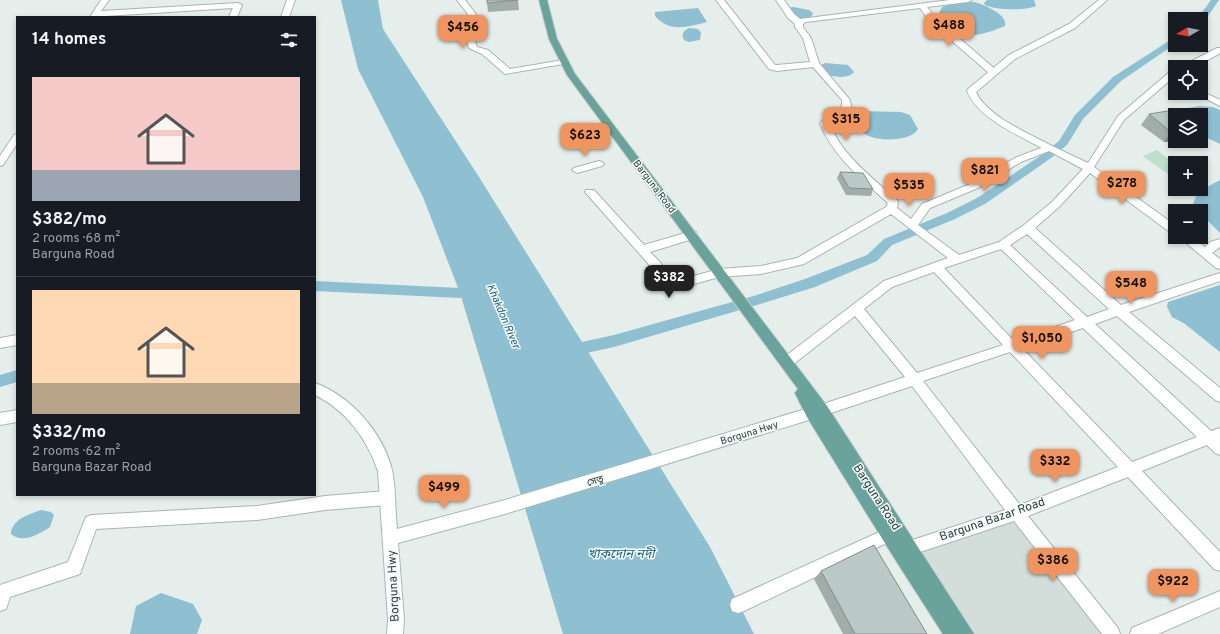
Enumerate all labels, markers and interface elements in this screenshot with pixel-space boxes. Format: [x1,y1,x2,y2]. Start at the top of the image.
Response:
north arrow [1168,12,1208,52]
map controls [1168,12,1208,244]
pin: $488 [925,13,973,47]
pin: $456 [439,15,487,49]
text: $488 [933,18,965,34]
text: $456 [447,20,479,36]
text: 14 homes [32,29,106,51]
icon: filters [278,29,300,51]
button: locate [1168,60,1208,100]
icon: home [130,103,202,175]
pin: $315 [822,107,870,141]
button: layers [1168,108,1208,148]
text: $315 [832,112,860,128]
pin: $623 [561,123,609,157]
text: $623 [569,128,601,144]
button: + [1168,156,1208,196]
street label: Barguna Road [630,158,678,216]
pin: $821 [961,158,1009,192]
text: $821 [971,163,999,179]
pin: $278 [1098,171,1146,205]
pin: $535 [885,173,933,207]
text: $278 [1107,176,1137,192]
text: $535 [893,178,925,194]
button: − [1168,204,1208,244]
text: $382/mo [32,209,107,231]
text: 2 rooms · 68 m² [32,231,120,247]
text: Barguna Road [32,247,115,263]
pin: $382 [645,265,693,299]
text: $382 [653,270,685,286]
pin: $548 [1107,271,1155,305]
text: $548 [1115,276,1147,292]
water label: Khakdon River [483,282,523,352]
icon: home [130,316,202,388]
pin: $1,050 [1009,326,1075,360]
text: $1,050 [1021,331,1063,347]
street label: Borguna Hwy [719,418,780,448]
text: $332/mo [32,422,106,444]
text: 2 rooms · 62 m² [32,444,120,460]
pin: $332 [1031,449,1079,483]
text: $332 [1039,454,1071,470]
text: Barguna Bazar Road [32,460,152,476]
street label: Barguna Road [849,461,904,534]
street label: সেতু [585,472,606,490]
pin: $499 [420,475,468,509]
text: $499 [428,480,460,496]
street label: Barguna Bazar Road [938,494,1047,545]
water label: খাকদোন নদী [587,546,657,563]
pin: $386 [1029,548,1077,582]
street label: Borguna Hwy [384,550,404,622]
text: $386 [1037,553,1069,569]
pin: $922 [1149,569,1197,603]
text: $922 [1157,574,1189,590]

